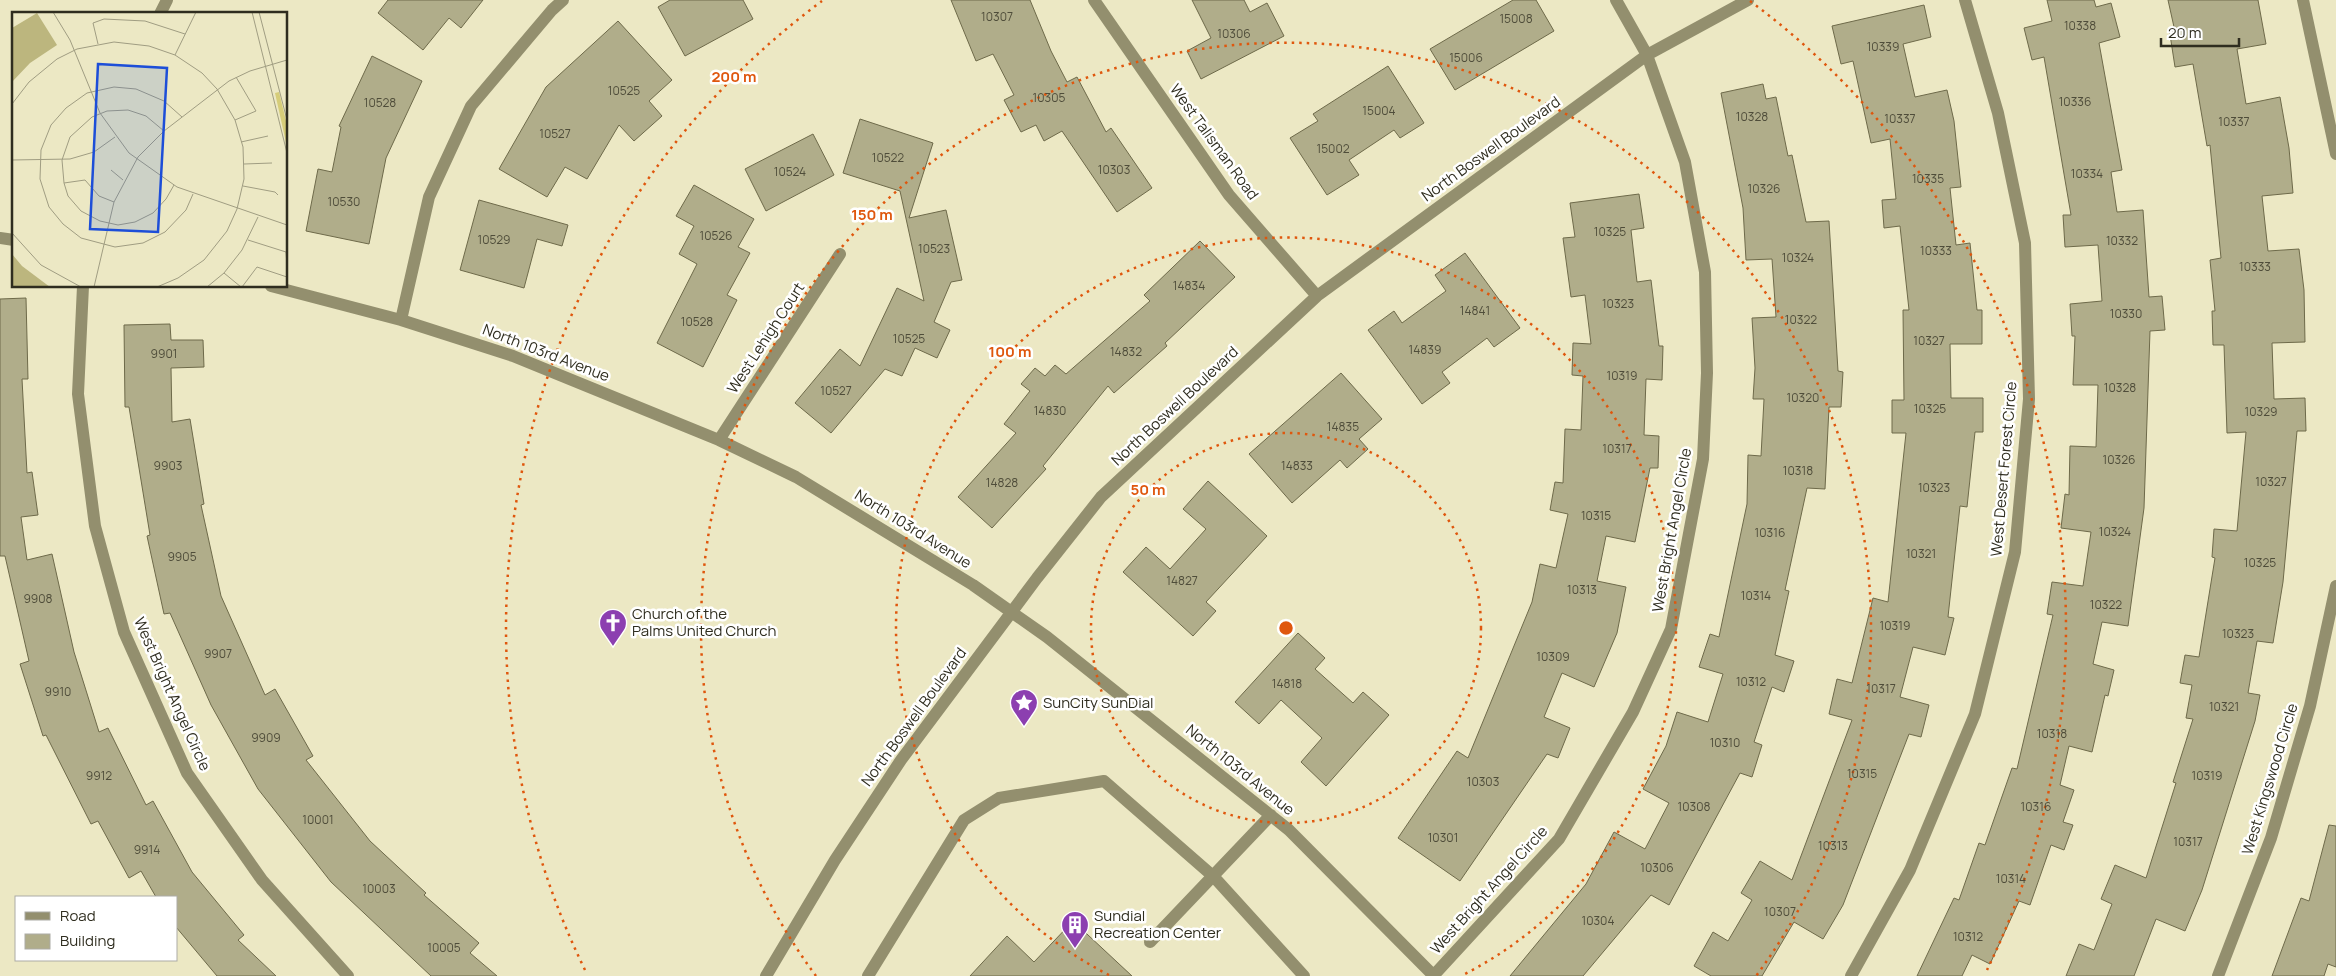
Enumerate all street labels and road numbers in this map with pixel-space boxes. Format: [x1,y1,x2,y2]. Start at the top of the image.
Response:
street label: West Talisman Road [1165,80,1264,204]
street label: North Boswell Boulevard [1417,91,1564,206]
street label: West Lehigh Court [722,278,809,397]
street label: North 103rd Avenue [480,319,613,386]
street label: North Boswell Boulevard [1107,341,1243,470]
street label: West Desert Forest Circle [1985,380,2022,557]
street label: West Bright Angel Circle [1647,446,1696,614]
street label: North 103rd Avenue [851,484,976,573]
street label: West Bright Angel Circle [129,614,216,774]
street label: North Boswell Boulevard [856,643,971,790]
street label: West Kingswood Circle [2236,700,2303,857]
street label: North 103rd Avenue [1182,719,1299,820]
street label: West Bright Angel Circle [1425,821,1552,958]

